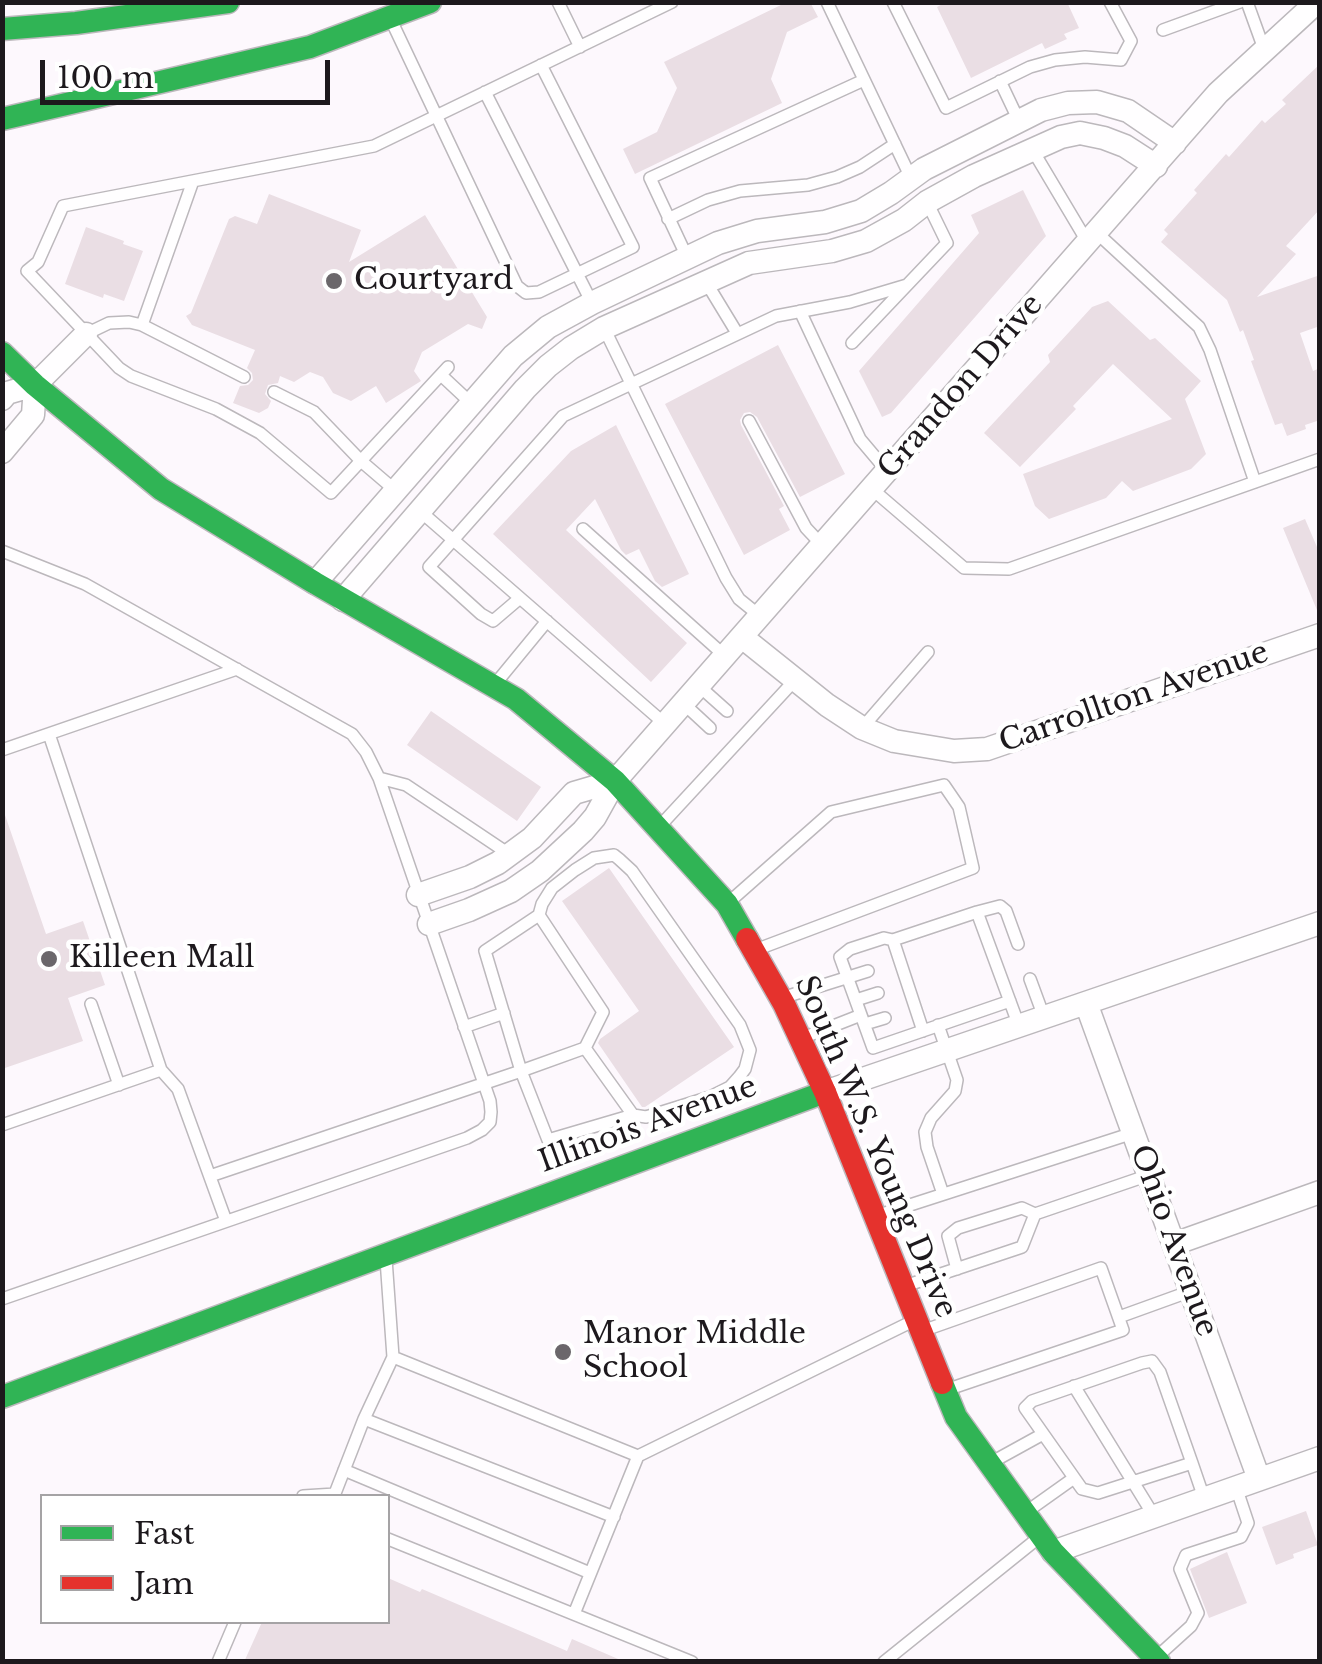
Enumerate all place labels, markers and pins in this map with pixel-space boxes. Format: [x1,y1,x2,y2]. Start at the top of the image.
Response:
place label: Courtyard [354,263,513,299]
marker: Courtyard [323,270,345,292]
place label: Killeen Mall [69,941,255,977]
marker: Killeen Mall [38,948,60,970]
place label: Manor Middle School [583,1317,806,1388]
marker: Manor Middle School [552,1341,574,1363]

